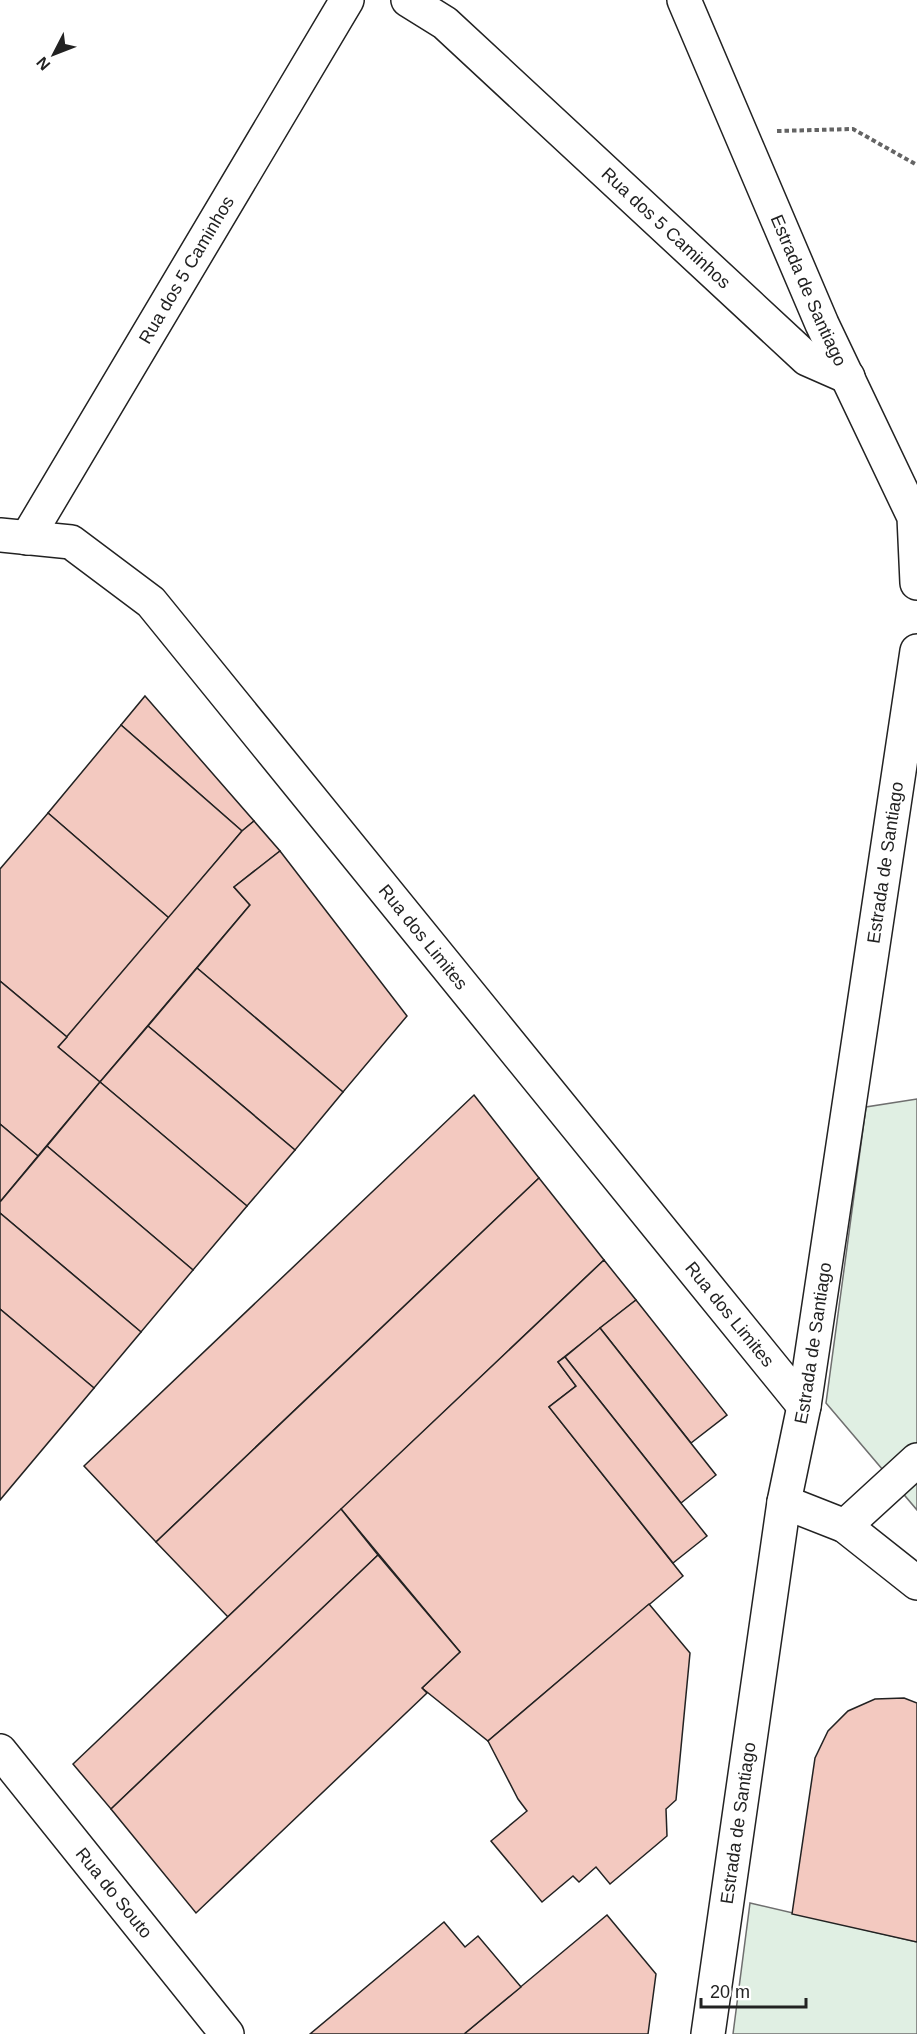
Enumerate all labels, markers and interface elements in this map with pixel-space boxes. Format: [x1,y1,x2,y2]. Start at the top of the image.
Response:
north arrow [24,24,84,84]
text: N [33,54,53,74]
street label: Rua dos 5 Caminhos [597,164,734,293]
street label: Rua dos 5 Caminhos [135,192,238,347]
street label: Estrada de Santiago [767,212,851,369]
street label: Estrada de Santiago [863,780,907,945]
street label: Rua dos Limites [375,881,472,993]
street label: Rua dos Limites [681,1258,778,1371]
street label: Estrada de Santiago [791,1261,835,1426]
street label: Estrada de Santiago [717,1741,760,1905]
street label: Rua do Souto [72,1844,156,1942]
scale bar [701,1971,806,2009]
text: 20 m [710,1982,750,2002]

